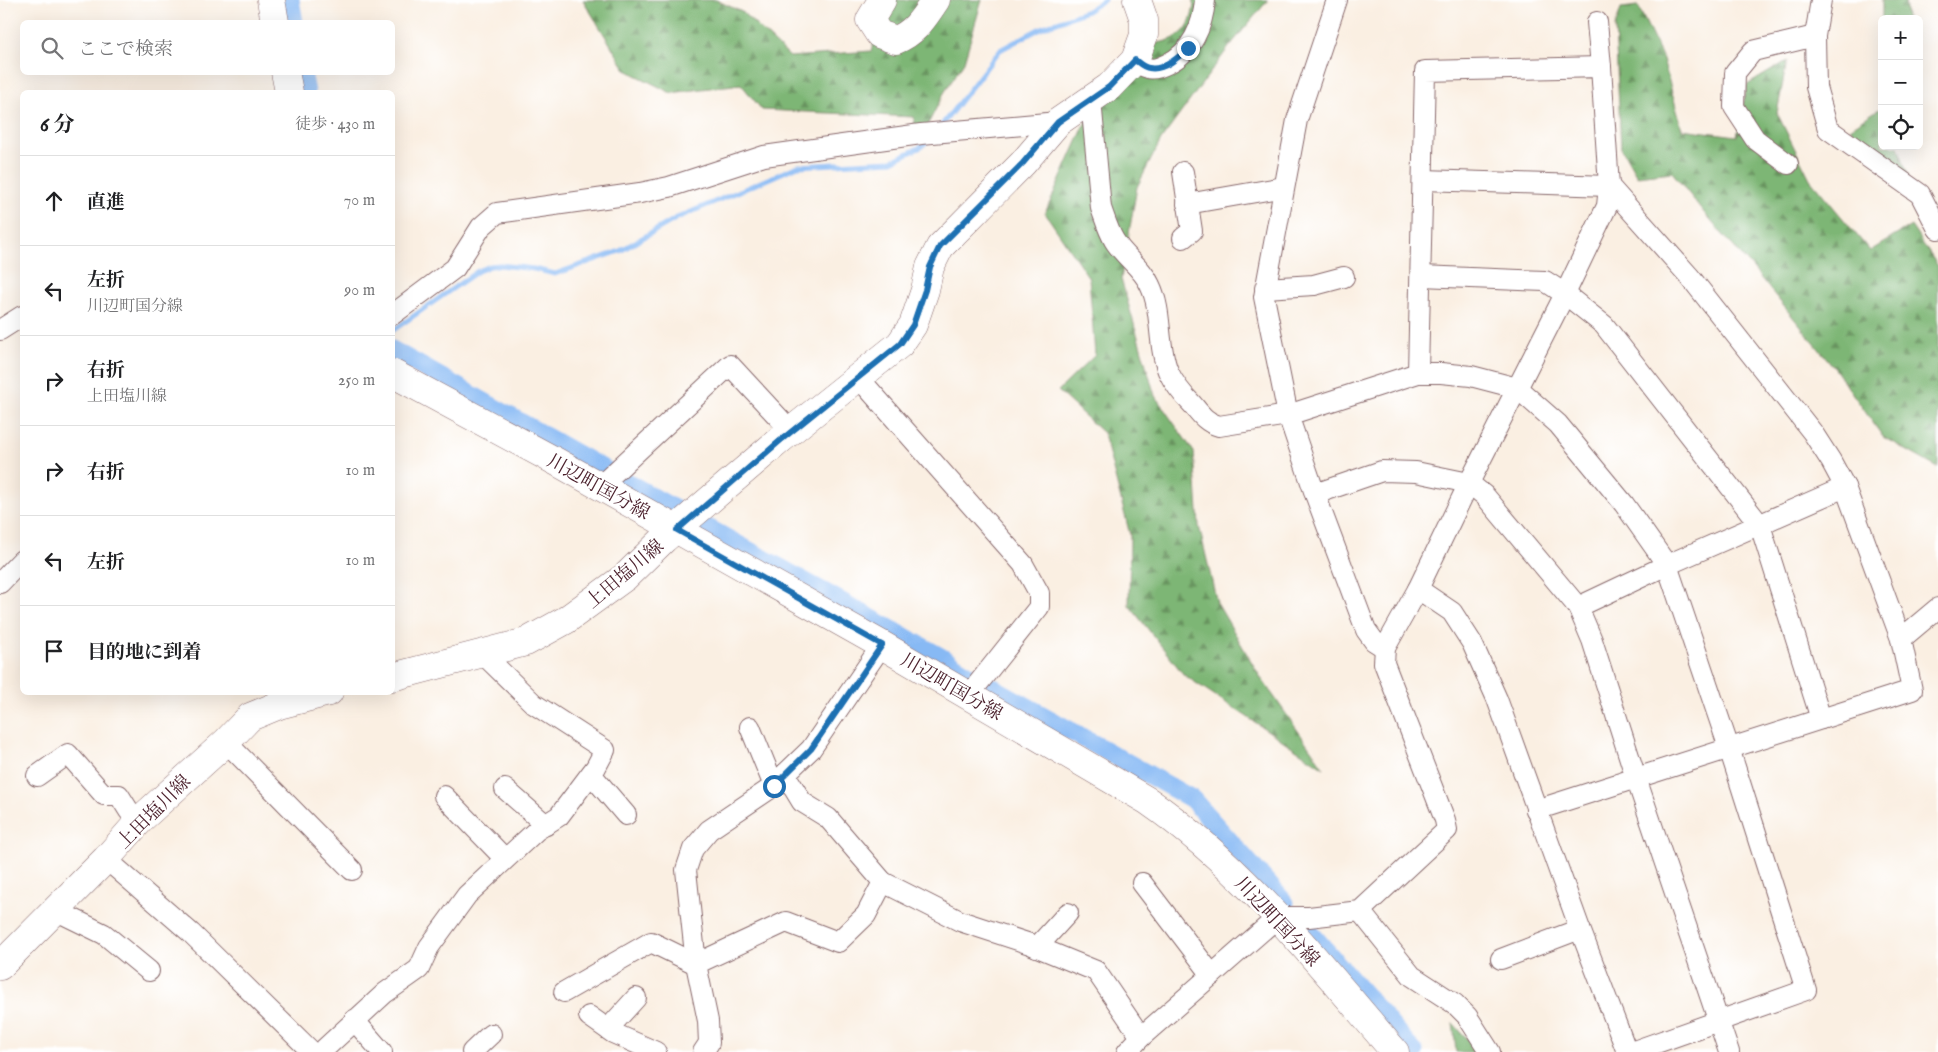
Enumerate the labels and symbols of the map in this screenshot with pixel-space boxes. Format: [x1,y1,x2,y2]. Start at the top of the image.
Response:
route end [1177,37,1200,60]
street label: 川辺町国分線 [542,450,654,526]
street label: 上田塩川線 [581,535,669,614]
street label: 川辺町国分線 [896,649,1006,727]
street label: 上田塩川線 [112,770,196,854]
route start [763,775,786,798]
street label: 川辺町国分線 [1229,872,1324,972]

